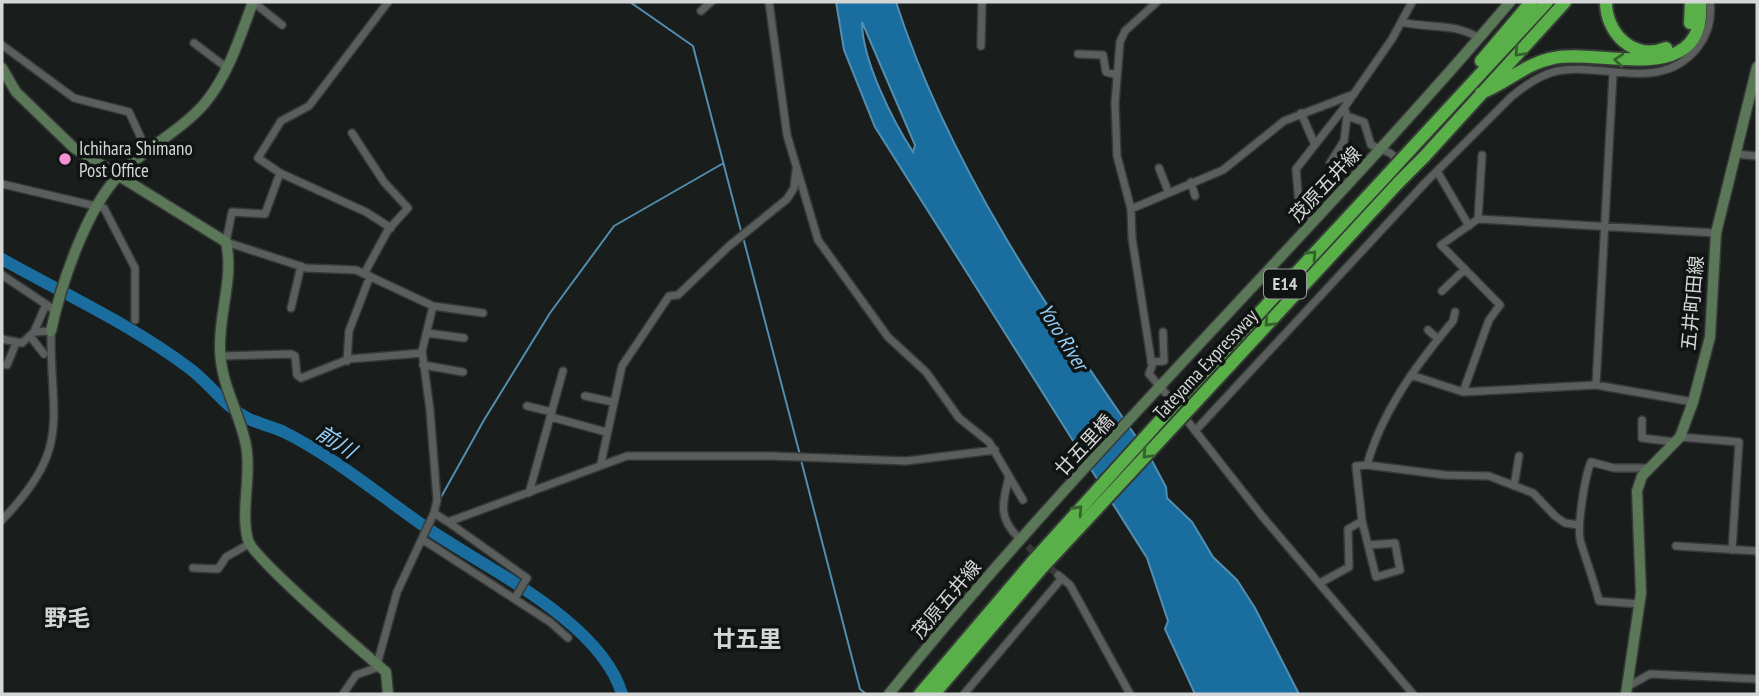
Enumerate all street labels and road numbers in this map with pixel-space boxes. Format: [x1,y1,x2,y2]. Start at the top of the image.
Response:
street label: 茂原五井線 [1284,141,1366,227]
street label: 五井町田線 [1676,255,1708,351]
road number: E14 [1264,270,1306,298]
street label: Tateyama Expressway [1148,303,1263,424]
street label: 廿五里橋 [1049,409,1119,481]
street label: 茂原五井線 [906,555,986,643]

